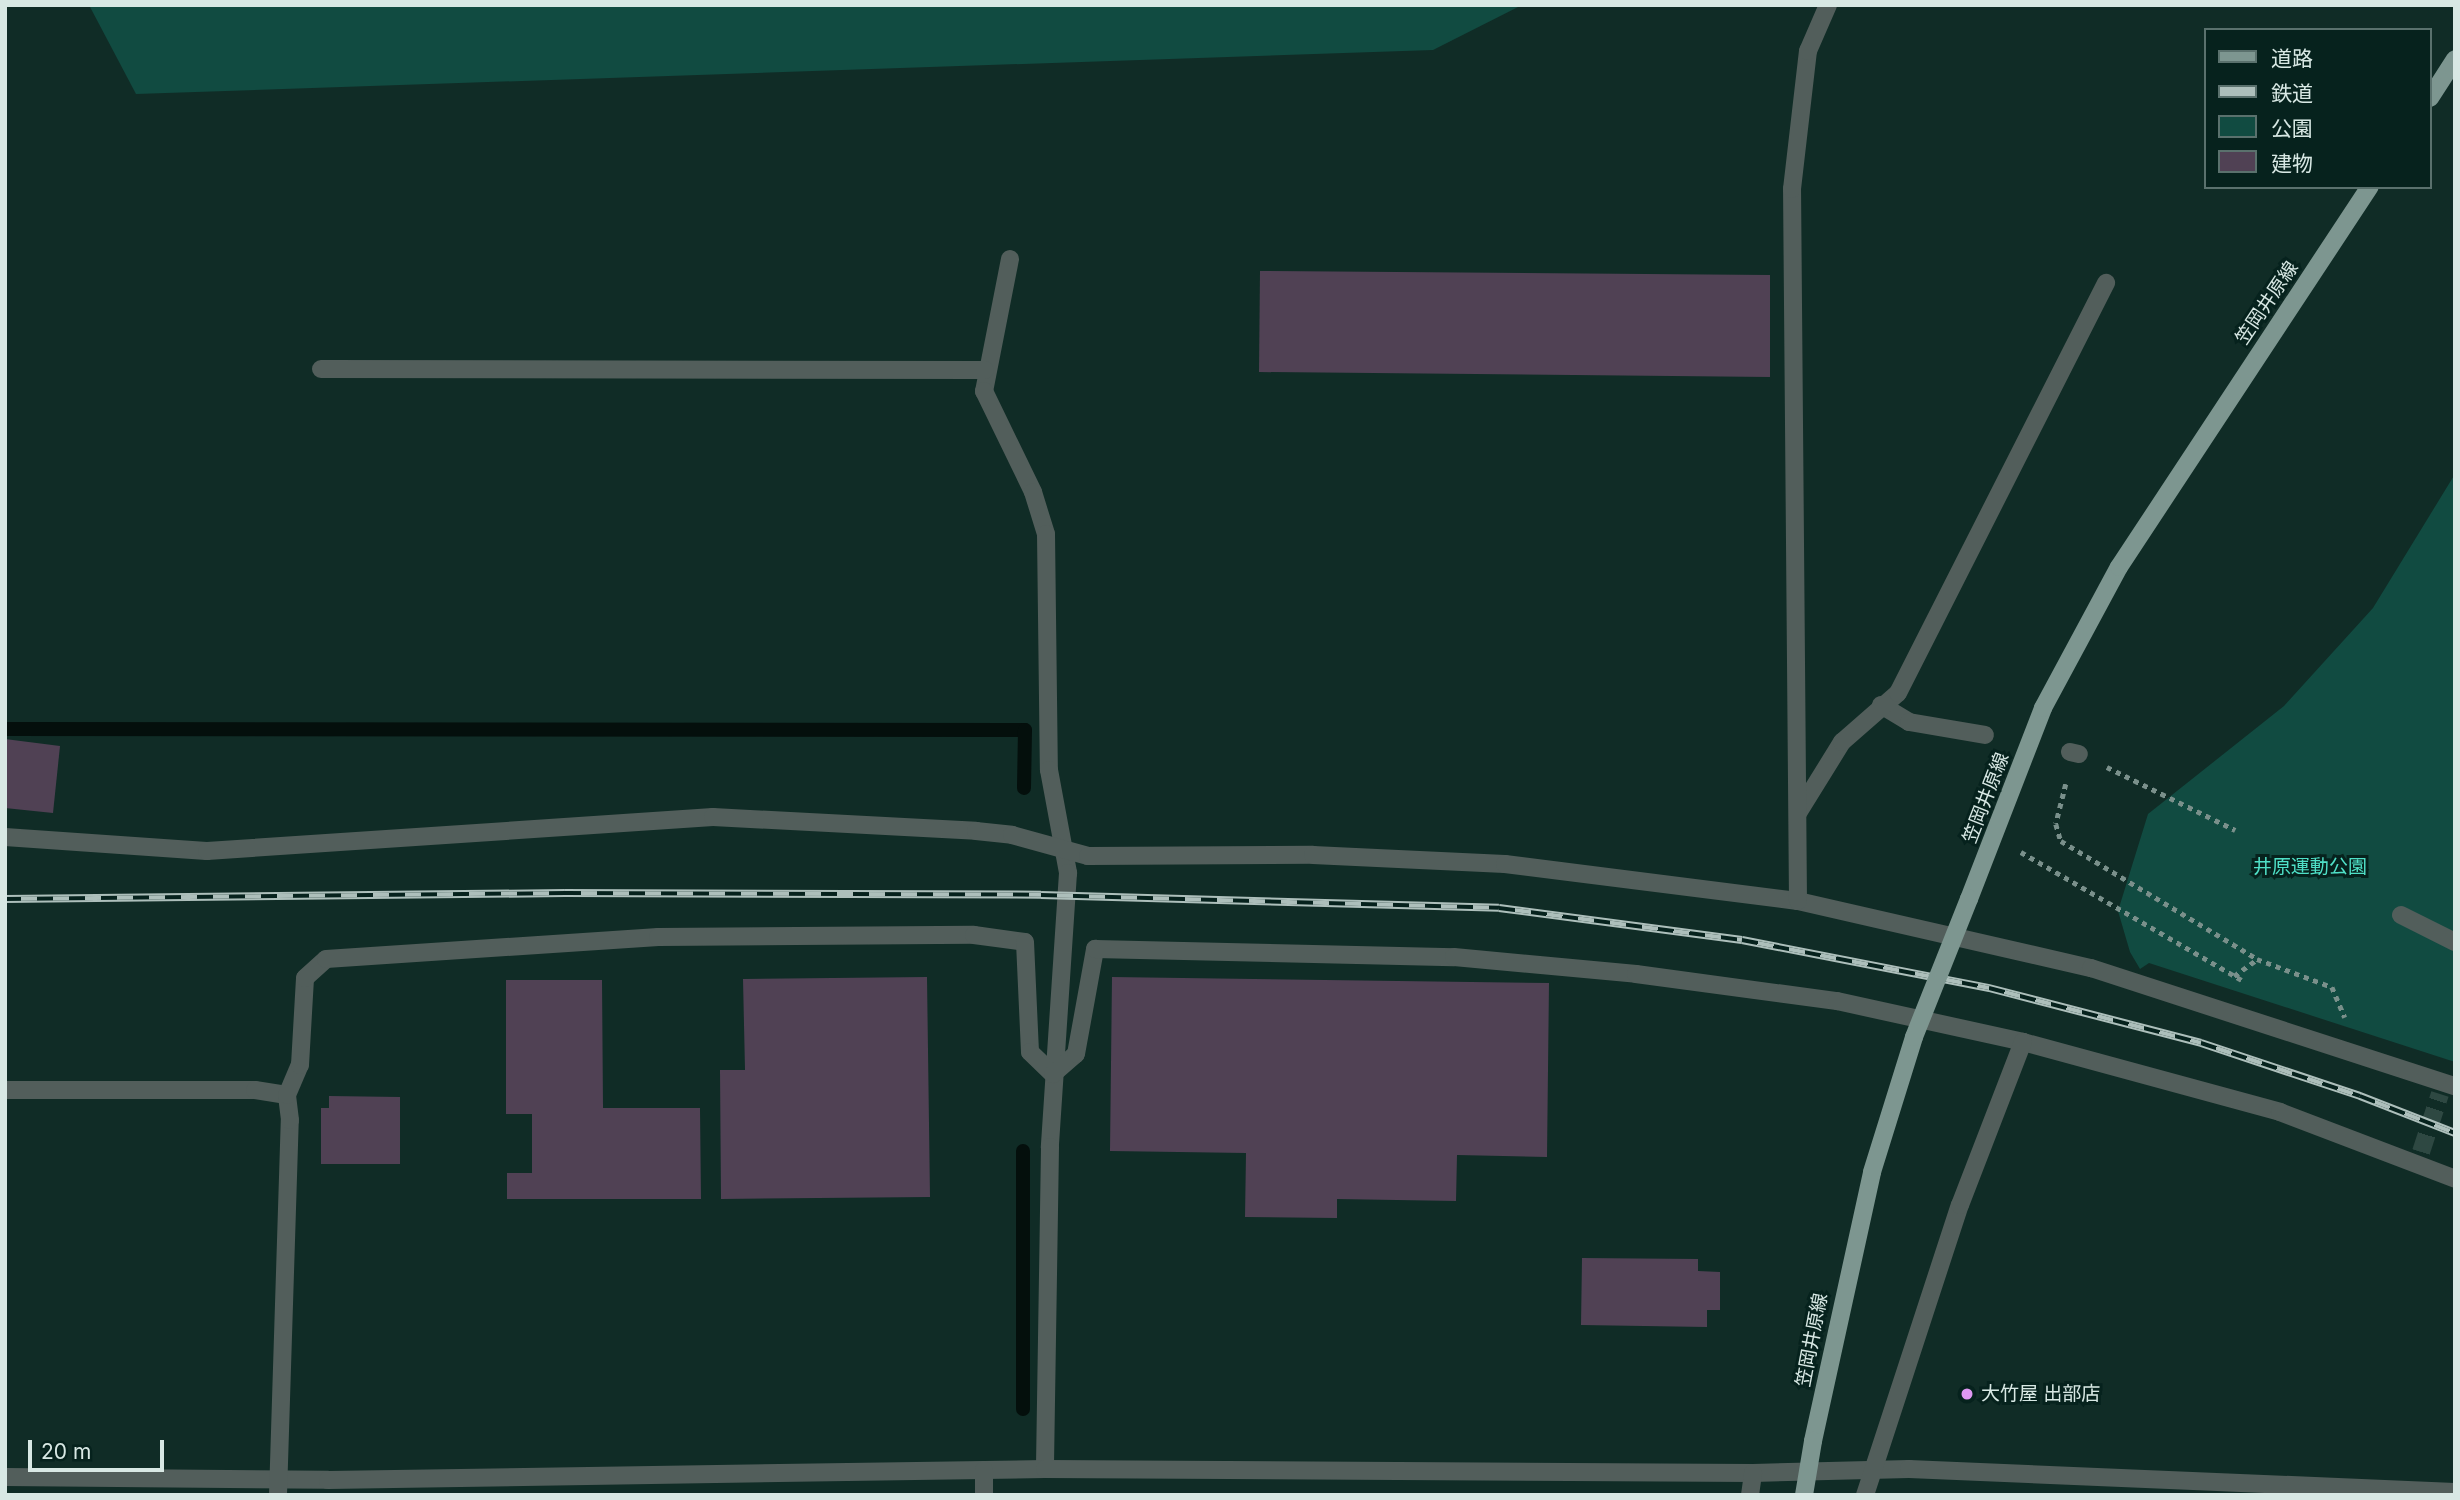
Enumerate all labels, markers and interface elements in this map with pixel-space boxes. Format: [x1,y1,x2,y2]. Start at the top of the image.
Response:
legend [2204,28,2432,189]
text: 道路 [2271,46,2313,71]
text: 鉄道 [2271,81,2313,106]
text: 公園 [2271,116,2313,141]
text: 建物 [2271,151,2313,176]
street label: 笠岡井原線 [2231,257,2303,349]
street label: 笠岡井原線 [1958,750,2014,846]
park label: 井原運動公園 [2253,856,2367,878]
street label: 笠岡井原線 [1792,1291,1832,1389]
place label: 大竹屋 出部店 [1981,1383,2100,1405]
marker: 大竹屋 出部店 [1959,1386,1975,1402]
scale bar [32,1426,168,1470]
text: 20 m [41,1439,91,1464]

